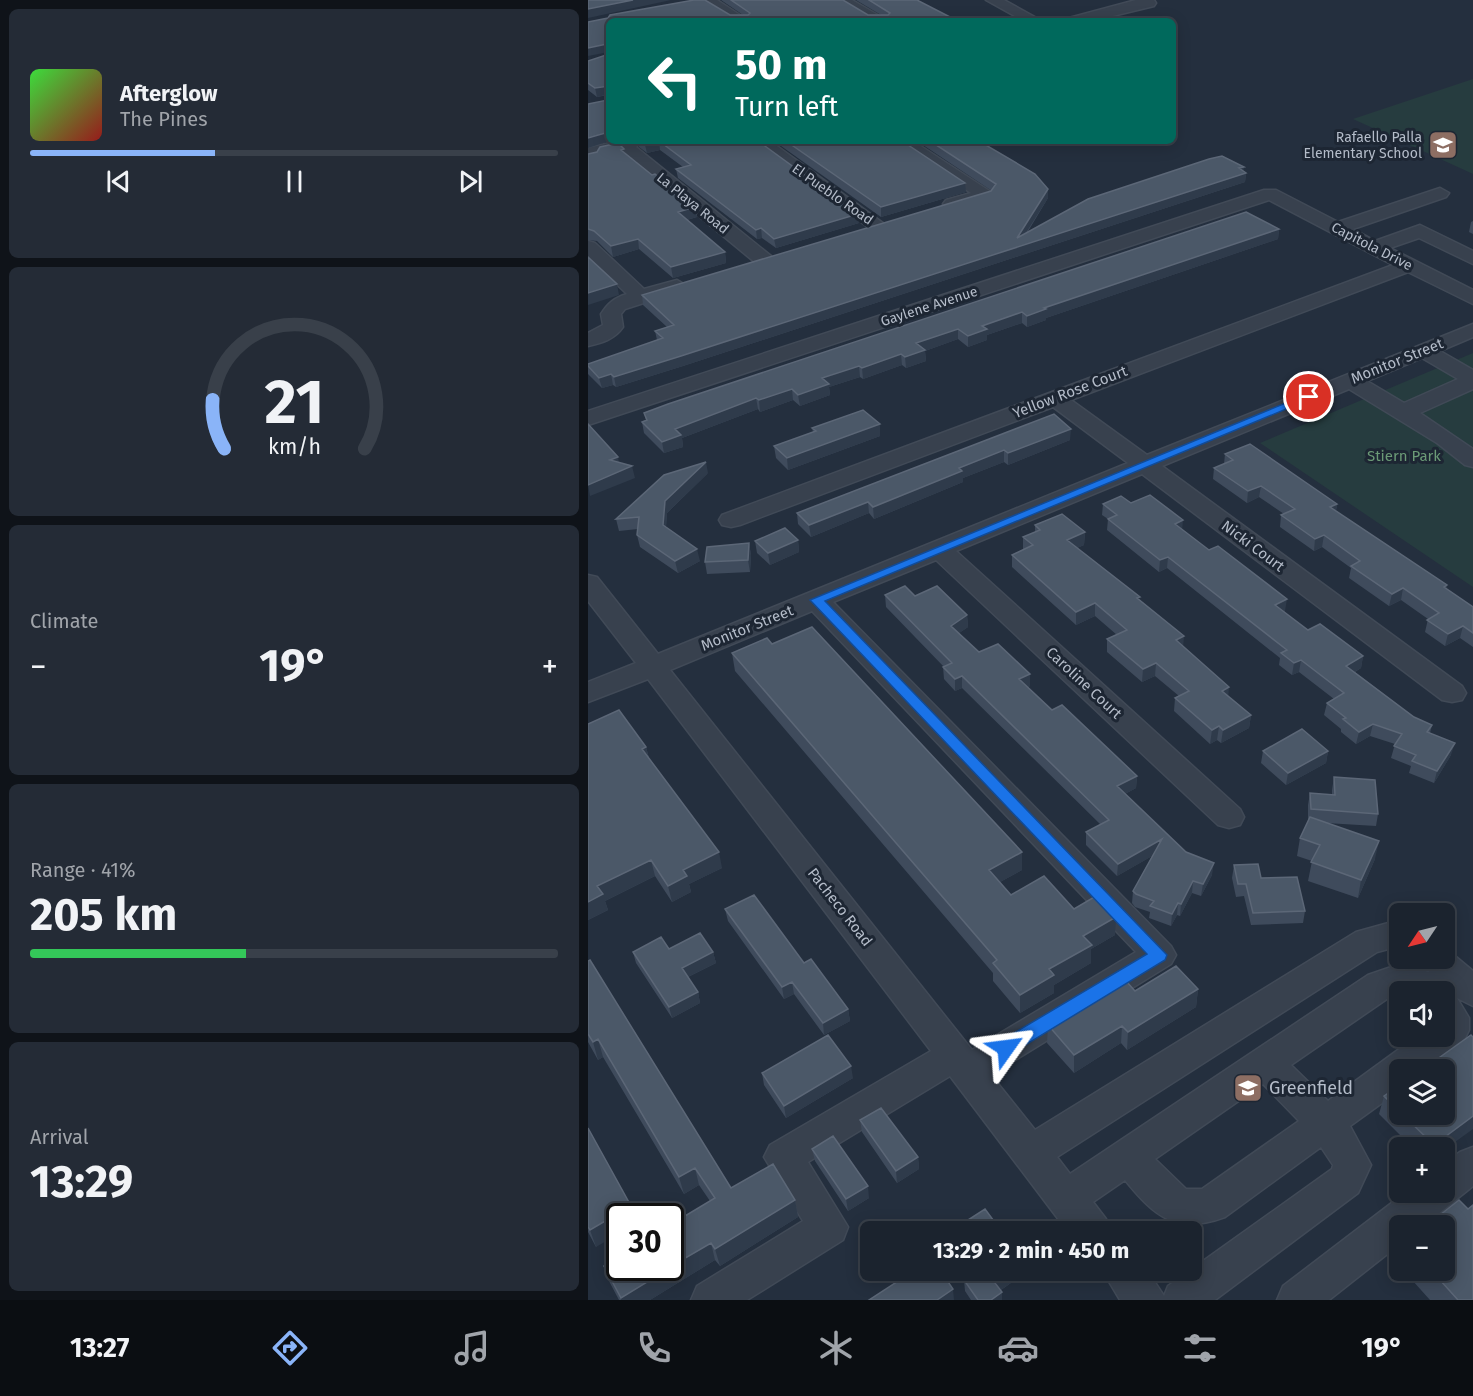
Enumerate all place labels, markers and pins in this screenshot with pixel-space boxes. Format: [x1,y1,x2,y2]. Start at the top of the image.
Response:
place label: Rafaello Palla Elementary School [1304,129,1422,162]
school or university icon: Rafaello Palla Elementary School [1427,129,1459,161]
pin [1283,371,1334,422]
school or university icon: Greenfield [1232,1072,1264,1104]
place label: Greenfield [1269,1077,1353,1099]

